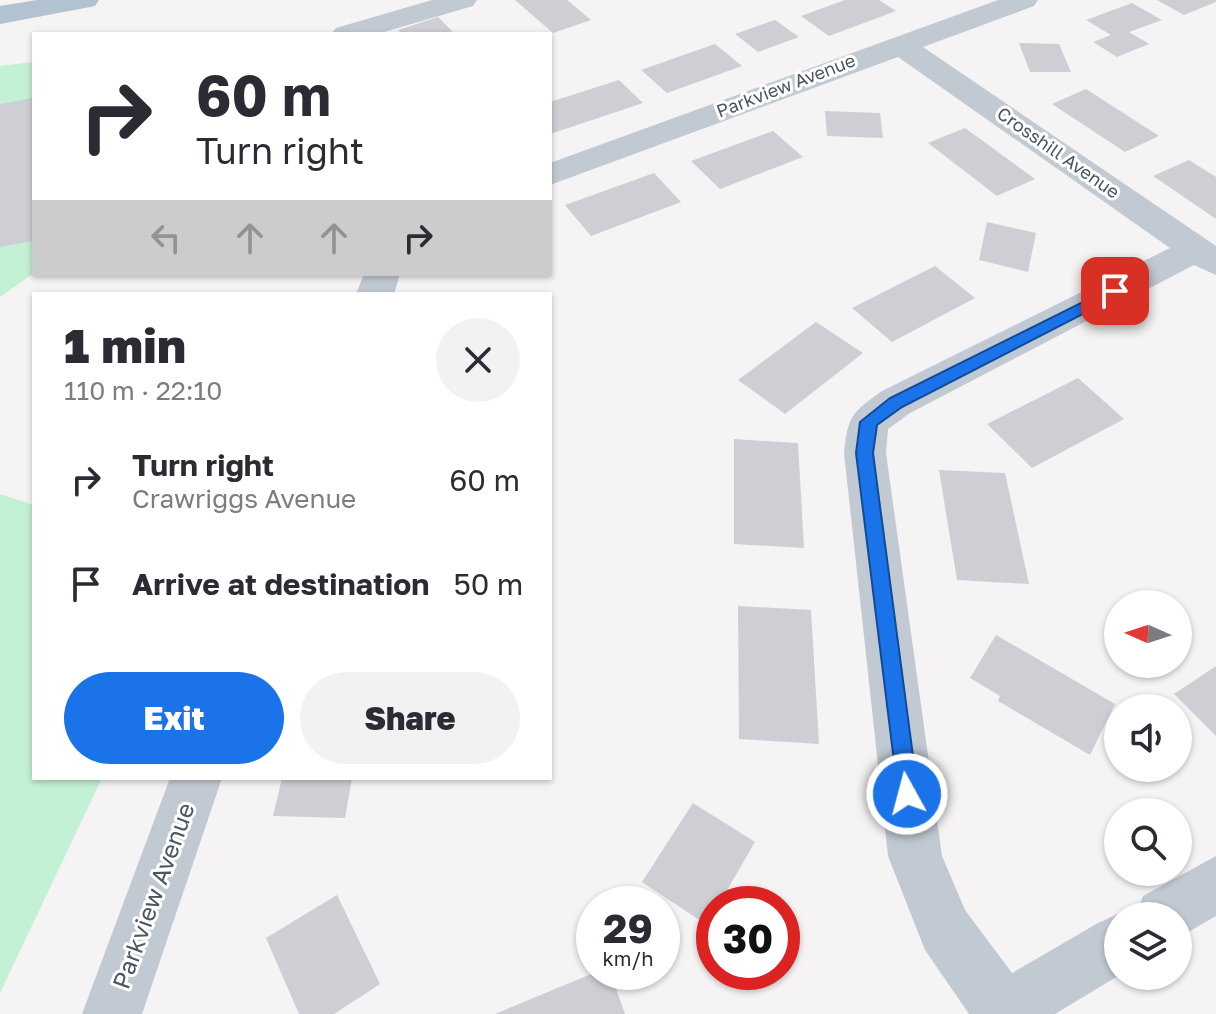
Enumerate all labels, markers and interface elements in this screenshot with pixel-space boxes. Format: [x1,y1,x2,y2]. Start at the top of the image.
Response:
street label: Parkview Avenue [713,48,858,122]
text: 60 m [196,61,331,128]
icon: right [64,64,168,168]
street label: Crosshill Avenue [993,102,1124,203]
text: Turn right [196,129,364,172]
icon: left [144,216,188,260]
icon: ahead [228,216,272,260]
icon: ahead [312,216,356,260]
icon: right [396,216,440,260]
pin [1081,257,1149,325]
icon: arrive [1093,269,1137,313]
text: 1 min [64,316,186,374]
button: close [436,318,520,402]
text: 110 m · 22:10 [64,375,222,406]
text: Turn right [132,447,274,483]
icon: right [64,458,108,502]
text: 60 m [449,462,520,498]
text: Crawriggs Avenue [132,483,356,514]
icon: arrive [64,562,108,606]
text: Arrive at destination [132,566,429,602]
text: 50 m [453,566,523,602]
north arrow [1104,590,1192,678]
map controls [1104,590,1192,990]
button: Exit [64,672,284,764]
button: Share [300,672,520,764]
button: sound [1104,694,1192,782]
position arrow [865,752,949,836]
street label: Parkview Avenue [105,798,200,992]
button: search [1104,798,1192,886]
speed limit sign: 30 [696,886,800,990]
button: layers [1104,902,1192,990]
text: 29 [603,904,653,952]
text: km/h [603,946,653,970]

